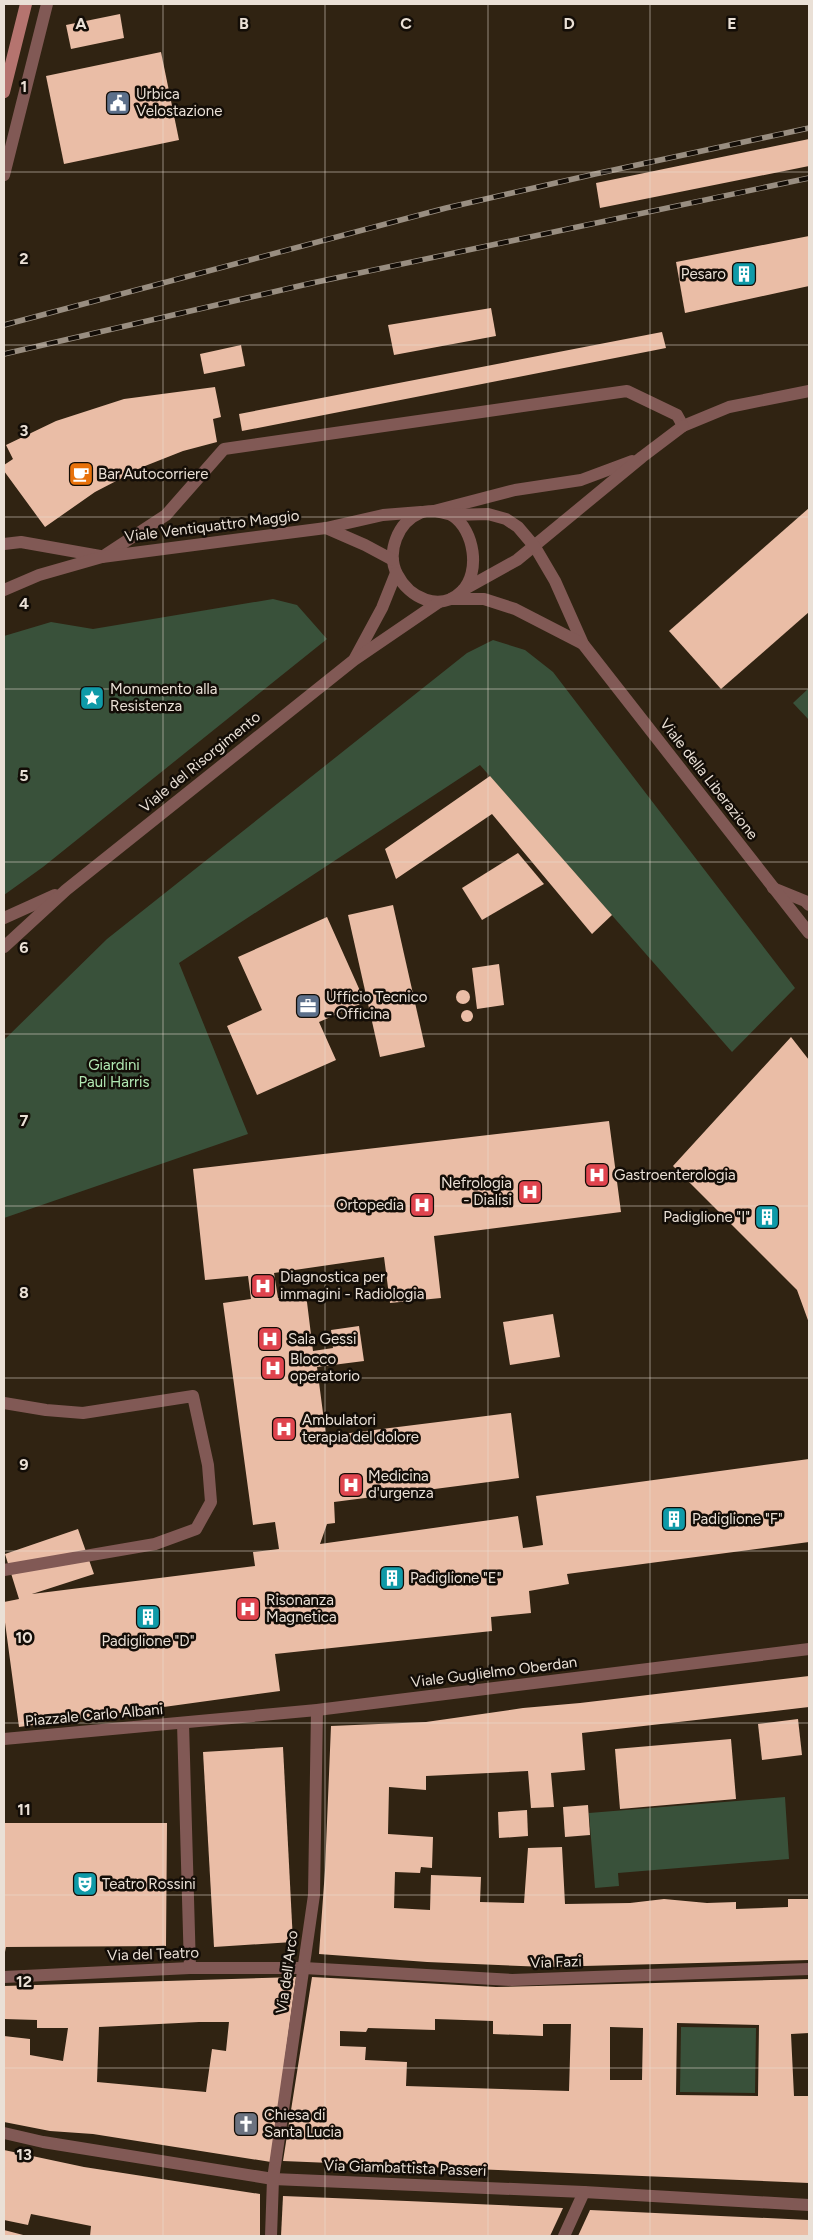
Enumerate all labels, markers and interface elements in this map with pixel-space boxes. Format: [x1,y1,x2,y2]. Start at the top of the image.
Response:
text: A [75,14,87,33]
text: B [239,14,249,33]
text: C [400,14,412,33]
text: D [563,14,575,33]
text: E [727,14,737,33]
text: 1 [21,77,27,96]
place label: Urbica Velostazione [136,85,222,120]
public building icon: Urbica Velostazione [105,90,131,116]
text: 2 [19,249,29,268]
building icon: Pesaro [731,261,757,287]
place label: Pesaro [681,265,726,283]
text: 3 [20,421,29,440]
cafe icon: Bar Autocorriere [68,461,94,487]
place label: Bar Autocorriere [98,465,208,483]
street label: Viale Ventiquattro Maggio [124,506,301,546]
text: 4 [19,594,29,613]
place label: Monumento alla Resistenza [110,680,217,715]
place icon: Monumento alla Resistenza [79,685,105,711]
street label: Viale del Risorgimento [136,708,264,816]
street label: Viale della Liberazione [656,715,762,843]
text: 5 [19,766,29,785]
text: 6 [19,938,29,957]
place label: Ufficio Tecnico - Officina [326,988,428,1023]
office icon: Ufficio Tecnico - Officina [295,993,321,1019]
park label: Giardini Paul Harris [78,1056,150,1091]
text: 7 [20,1111,29,1130]
hospital icon: Gastroenterologia [584,1162,610,1188]
place label: Gastroenterologia [614,1166,736,1184]
place label: Nefrologia - Dialisi [441,1174,512,1209]
hospital icon: Nefrologia - Dialisi [517,1179,543,1205]
hospital icon: Ortopedia [409,1192,435,1218]
place label: Ortopedia [336,1196,404,1214]
building icon: Padiglione "I" [754,1204,780,1230]
place label: Padiglione "I" [663,1208,750,1226]
place label: Diagnostica per immagini - Radiologia [280,1268,424,1303]
hospital icon: Diagnostica per immagini - Radiologia [250,1273,276,1299]
text: 8 [19,1283,29,1302]
hospital icon: Sala Gessi [257,1326,283,1352]
place label: Sala Gessi [288,1330,357,1348]
place label: Blocco operatorio [290,1350,360,1385]
hospital icon: Blocco operatorio [260,1355,286,1381]
place label: Ambulatori terapia del dolore [302,1411,419,1446]
hospital icon: Ambulatori terapia del dolore [271,1416,297,1442]
text: 9 [19,1455,29,1474]
place label: Medicina d'urgenza [368,1467,434,1502]
hospital icon: Medicina d'urgenza [338,1472,364,1498]
building icon: Padiglione "F" [661,1506,687,1532]
place label: Padiglione "F" [692,1510,783,1528]
building icon: Padiglione "E" [379,1565,405,1591]
place label: Padiglione "E" [410,1569,502,1587]
place label: Risonanza Magnetica [266,1591,337,1626]
hospital icon: Risonanza Magnetica [235,1596,261,1622]
building icon: Padiglione "D" [135,1604,161,1630]
text: 10 [15,1628,33,1647]
place label: Padiglione "D" [102,1632,194,1650]
street label: Viale Guglielmo Oberdan [410,1653,578,1691]
street label: Piazzale Carlo Albani [24,1700,164,1730]
text: 11 [17,1800,31,1819]
theatre icon: Teatro Rossini [72,1871,98,1897]
place label: Teatro Rossini [102,1875,196,1893]
street label: Via dell'Arco [272,1929,302,2015]
street label: Via del Teatro [107,1943,200,1965]
street label: Via Fazi [530,1952,582,1972]
text: 12 [16,1972,32,1991]
place label: Chiesa di Santa Lucia [264,2106,342,2141]
church icon: Chiesa di Santa Lucia [233,2111,259,2137]
text: 13 [16,2145,32,2164]
street label: Via Giambattista Passeri [323,2156,487,2180]

